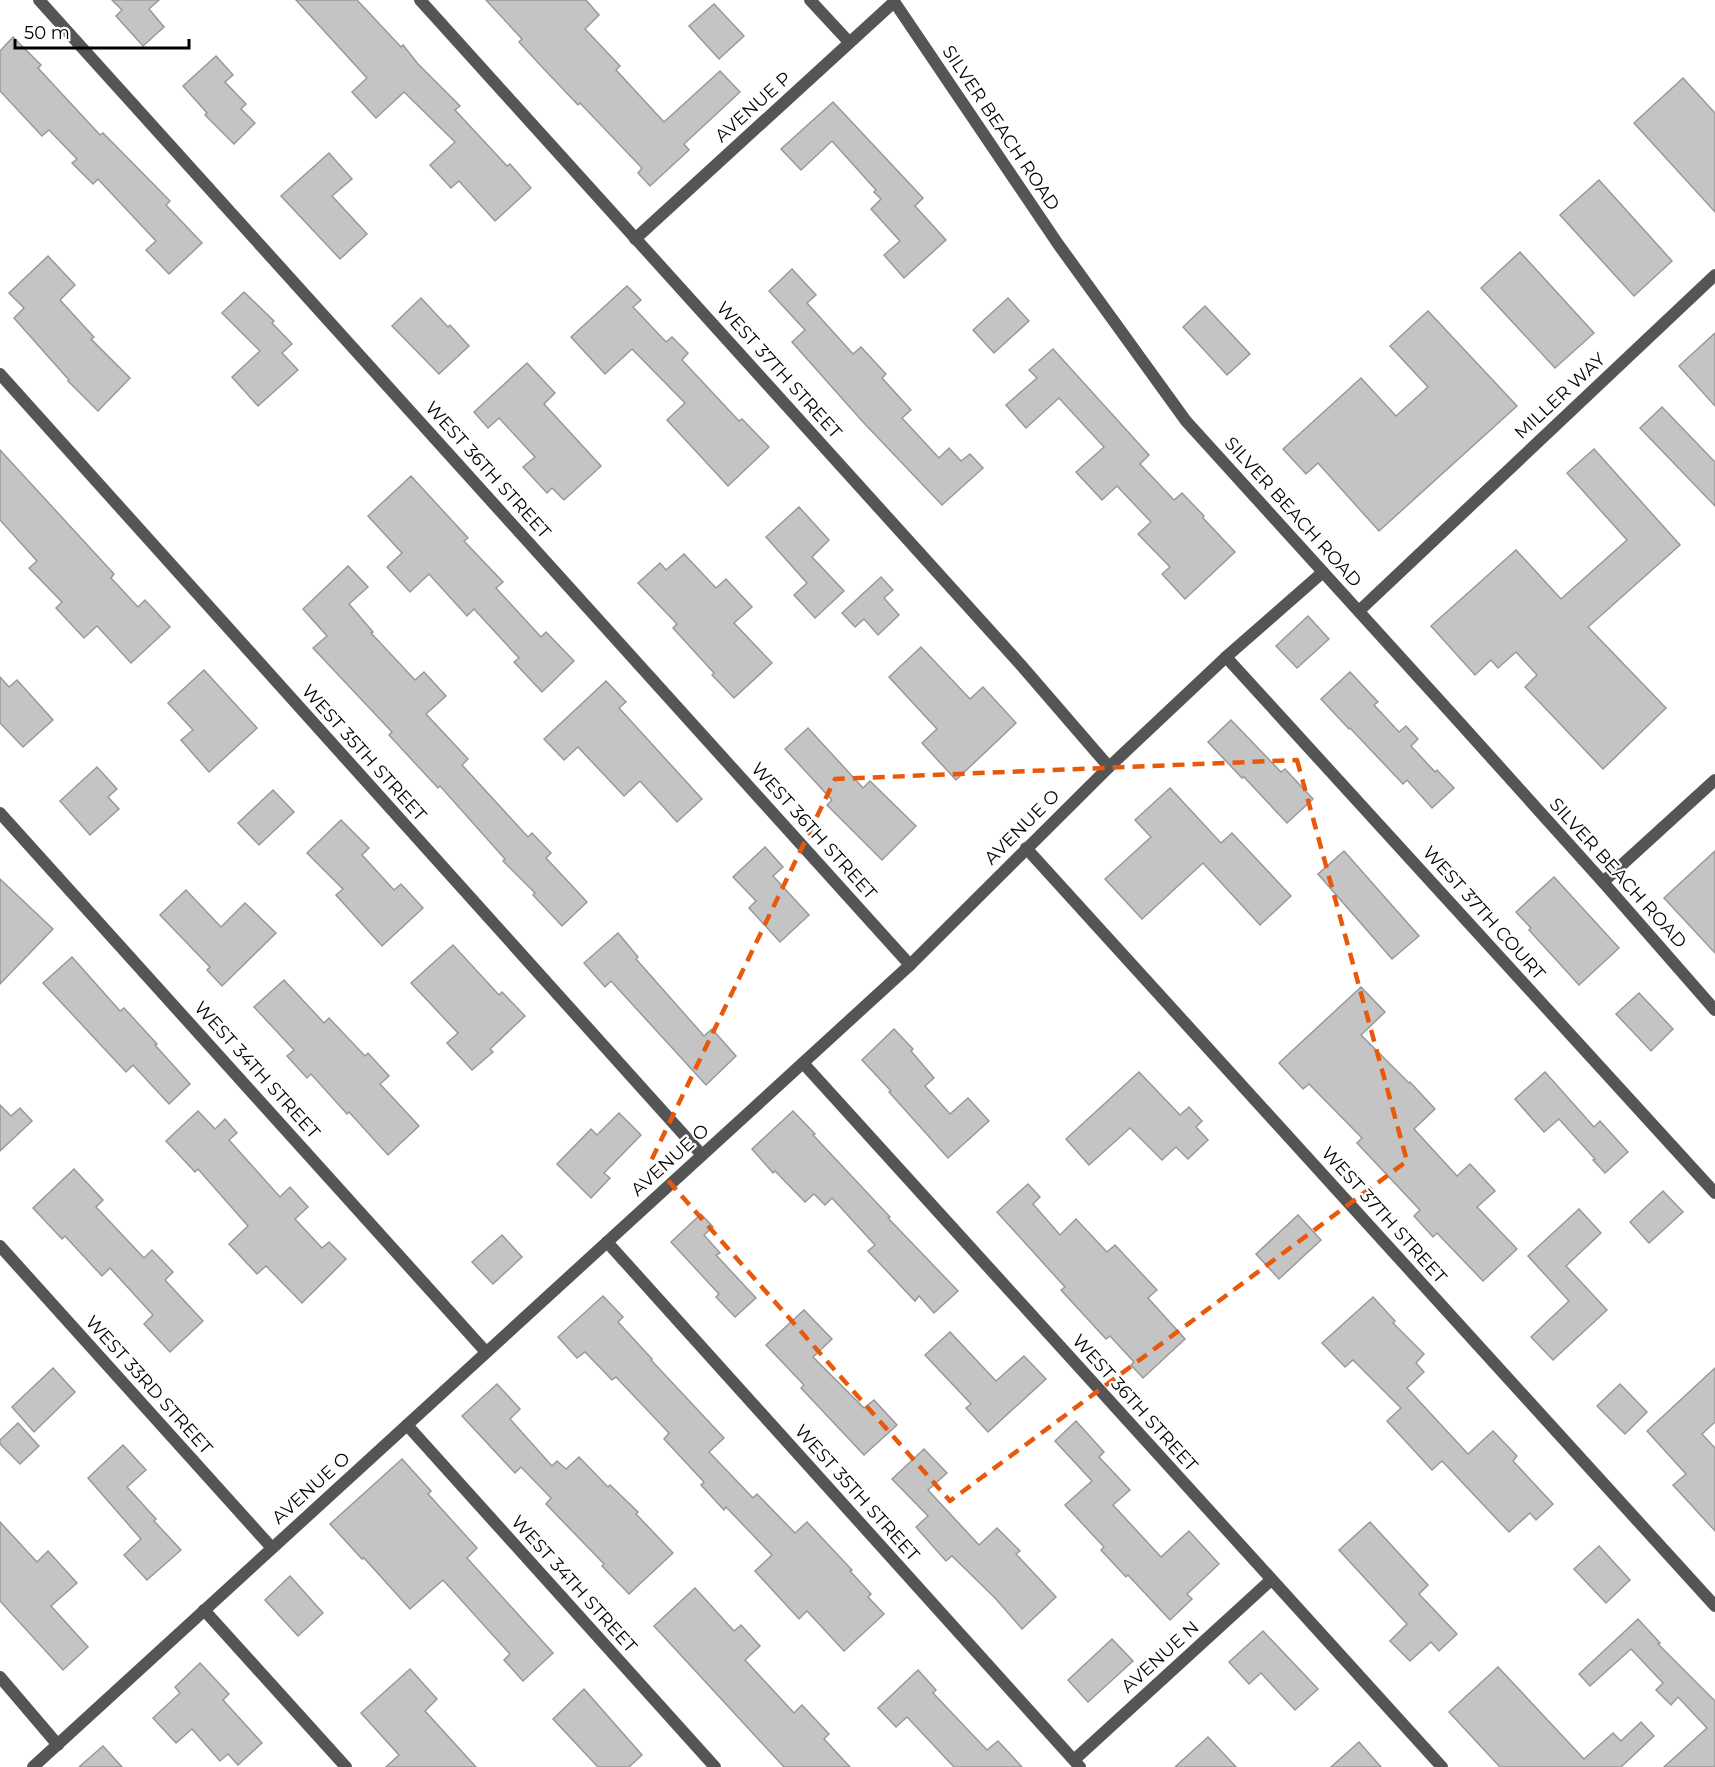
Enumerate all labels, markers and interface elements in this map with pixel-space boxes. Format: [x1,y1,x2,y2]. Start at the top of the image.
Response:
scale bar [15,12,189,50]
text: 50 m [24,22,70,44]
street label: SILVER BEACH ROAD [938,41,1064,215]
street label: AVENUE P [710,67,796,147]
street label: WEST 37TH STREET [712,297,847,443]
street label: MILLER WAY [1510,348,1610,444]
street label: WEST 36TH STREET [421,397,556,544]
street label: SILVER BEACH ROAD [1220,432,1366,592]
street label: WEST 35TH STREET [297,680,432,826]
street label: WEST 36TH STREET [747,758,882,905]
street label: AVENUE O [980,785,1064,869]
street label: SILVER BEACH ROAD [1545,793,1691,953]
street label: WEST 37TH COURT [1418,842,1550,985]
street label: WEST 34TH STREET [190,997,325,1144]
street label: AVENUE O [626,1119,714,1201]
street label: WEST 37TH STREET [1317,1142,1452,1288]
street label: WEST 33RD STREET [81,1311,218,1459]
street label: WEST 36TH STREET [1068,1330,1203,1477]
street label: WEST 35TH STREET [790,1420,925,1566]
street label: AVENUE O [267,1447,355,1529]
street label: WEST 34TH STREET [507,1511,642,1658]
street label: AVENUE N [1117,1616,1203,1698]

